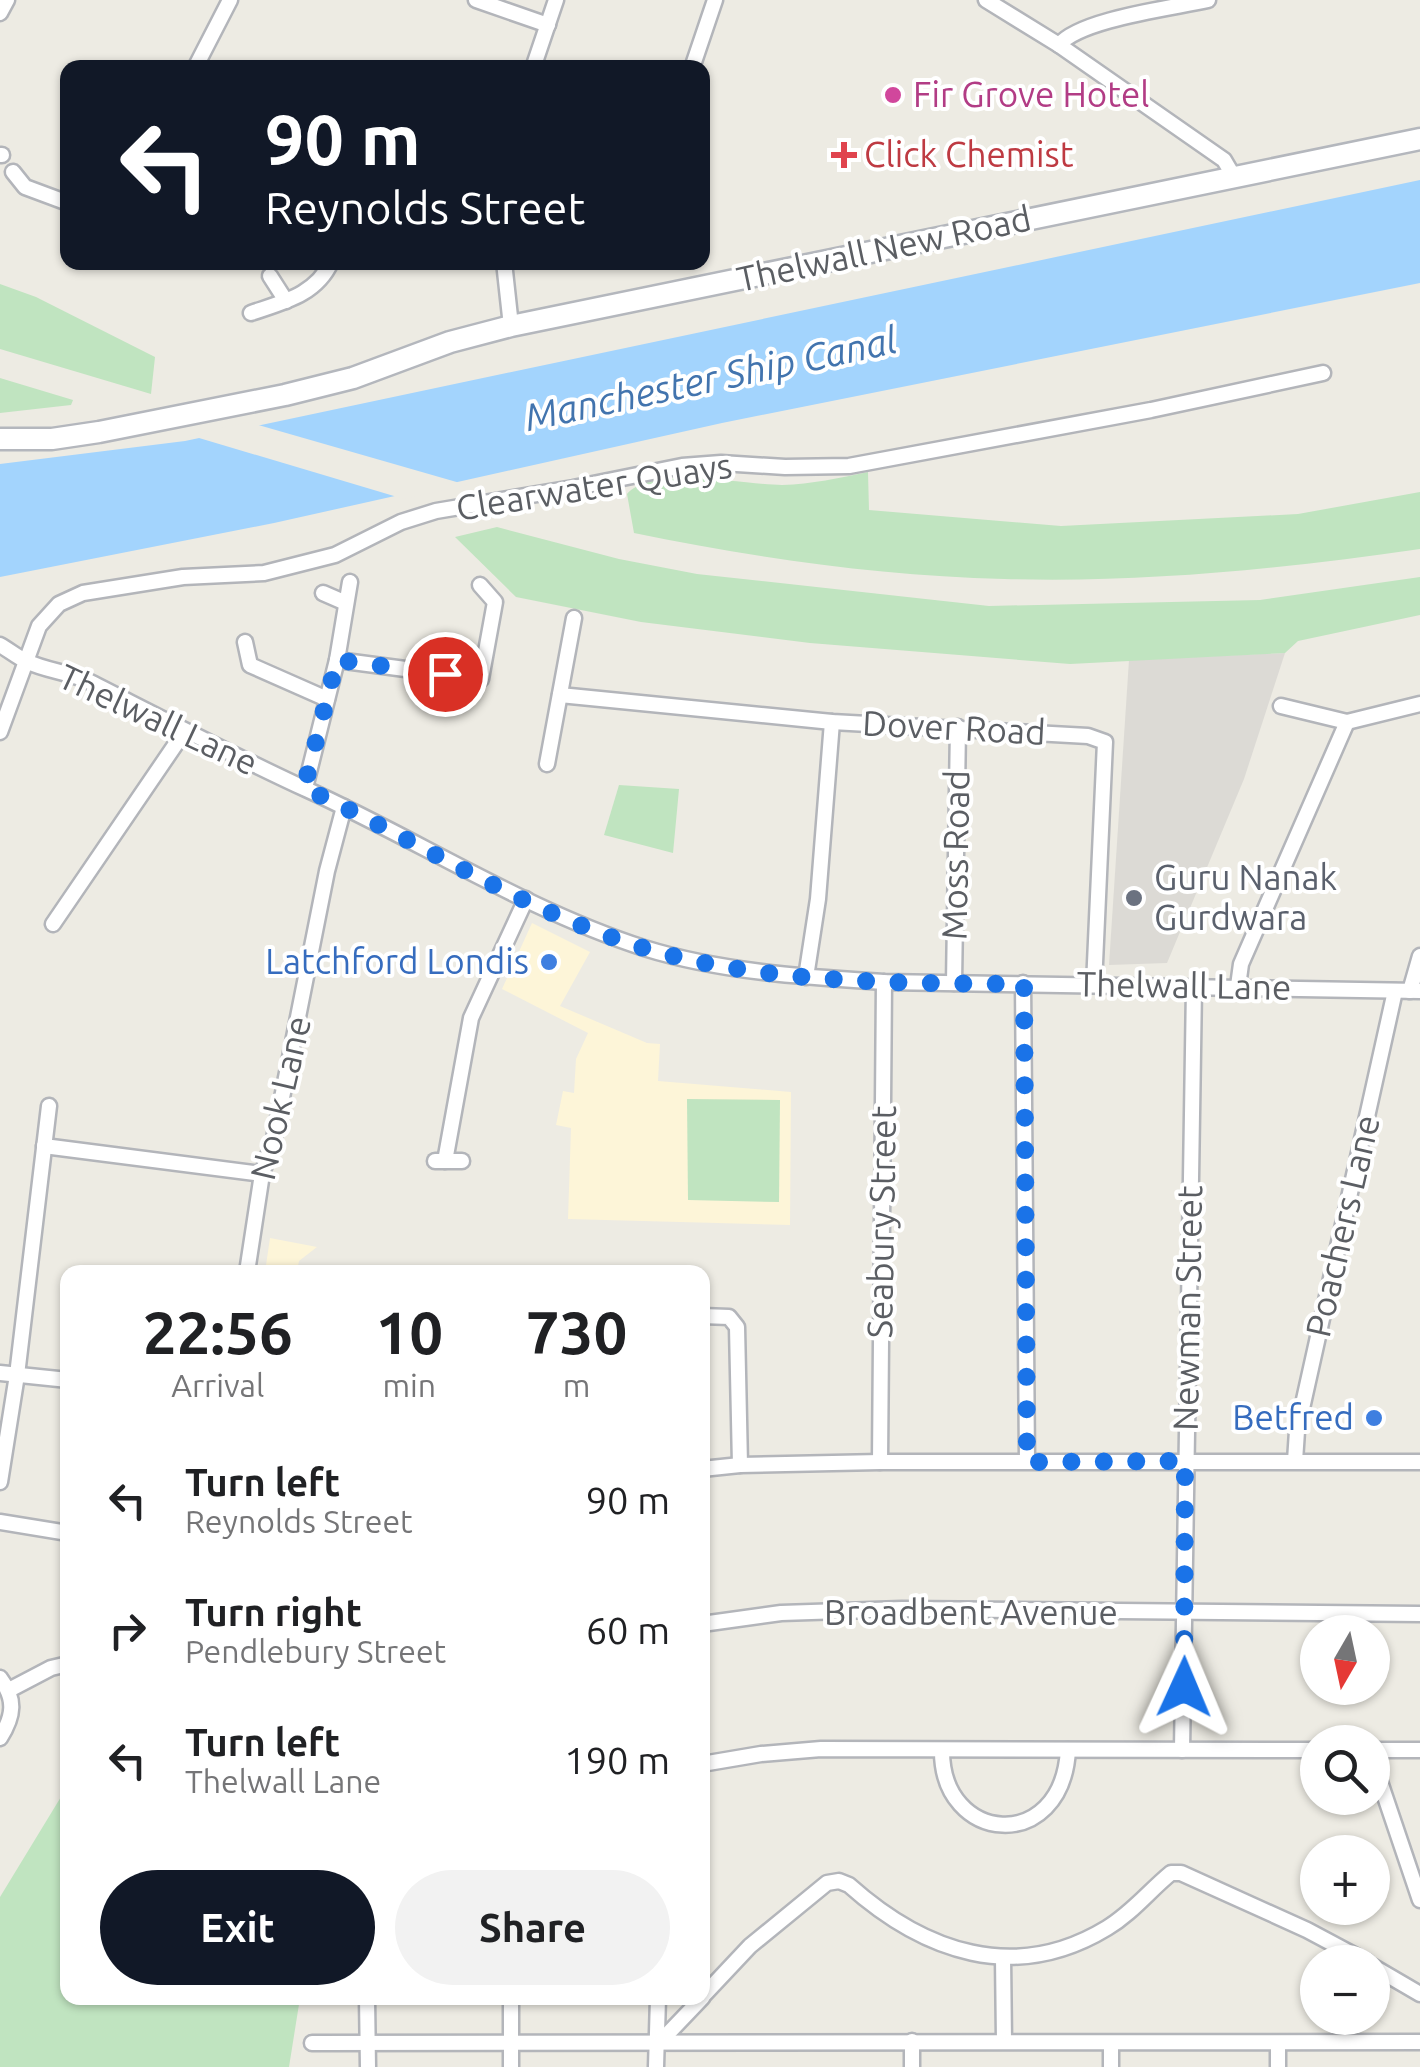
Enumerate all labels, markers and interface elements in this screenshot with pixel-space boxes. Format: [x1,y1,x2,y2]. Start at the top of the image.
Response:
place label: Fir Grove Hotel [913,74,1149,114]
marker: Fir Grove Hotel [882,84,904,106]
icon: left [100,100,230,230]
text: 90 m [265,100,421,178]
place label: Click Chemist [864,134,1074,174]
marker: Click Chemist [833,144,855,166]
text: Reynolds Street [265,182,585,233]
street label: Thelwall New Road [733,197,1034,299]
water label: Manchester Ship Canal [521,318,901,438]
street label: Clearwater Quays [453,444,734,528]
pin [403,632,488,717]
icon: arrive [418,647,473,702]
street label: Thelwall Lane [53,656,264,783]
street label: Dover Road [861,702,1047,752]
street label: Moss Road [934,770,976,940]
place label: Guru Nanak Gurdwara [1154,857,1337,937]
marker: Guru Nanak Gurdwara [1123,887,1145,909]
place label: Latchford Londis [265,941,529,981]
marker: Latchford Londis [538,951,560,973]
street label: Thelwall Lane [1076,963,1292,1007]
street label: Nook Lane [242,1012,318,1184]
street label: Seabury Street [859,1105,903,1339]
street label: Poachers Lane [1297,1111,1387,1340]
street label: Newman Street [1165,1185,1209,1431]
text: 22:56 [143,1298,293,1365]
text: 10 [375,1298,443,1365]
text: 730 [526,1298,627,1365]
text: Arrival [171,1367,264,1403]
text: min [382,1367,436,1403]
text: m [563,1367,590,1403]
place label: Betfred [1232,1397,1354,1437]
marker: Betfred [1363,1407,1385,1429]
text: Turn left [185,1461,340,1503]
icon: left [100,1473,155,1528]
text: 90 m [586,1479,670,1521]
text: Reynolds Street [185,1503,413,1539]
text: Turn right [185,1591,362,1633]
street label: Broadbent Avenue [824,1592,1118,1632]
icon: right [100,1603,155,1658]
text: 60 m [586,1609,670,1651]
north arrow [1300,1615,1390,1705]
map controls [1300,1615,1390,2035]
text: Pendlebury Street [185,1633,446,1669]
position arrow [1132,1635,1236,1739]
text: Turn left [185,1721,340,1763]
button: search [1300,1725,1390,1815]
icon: left [100,1733,155,1788]
text: 190 m [564,1739,670,1781]
text: Thelwall Lane [185,1763,381,1799]
button: + [1300,1835,1390,1925]
button: Exit [100,1870,375,1985]
button: Share [395,1870,670,1985]
button: − [1300,1945,1390,2035]

